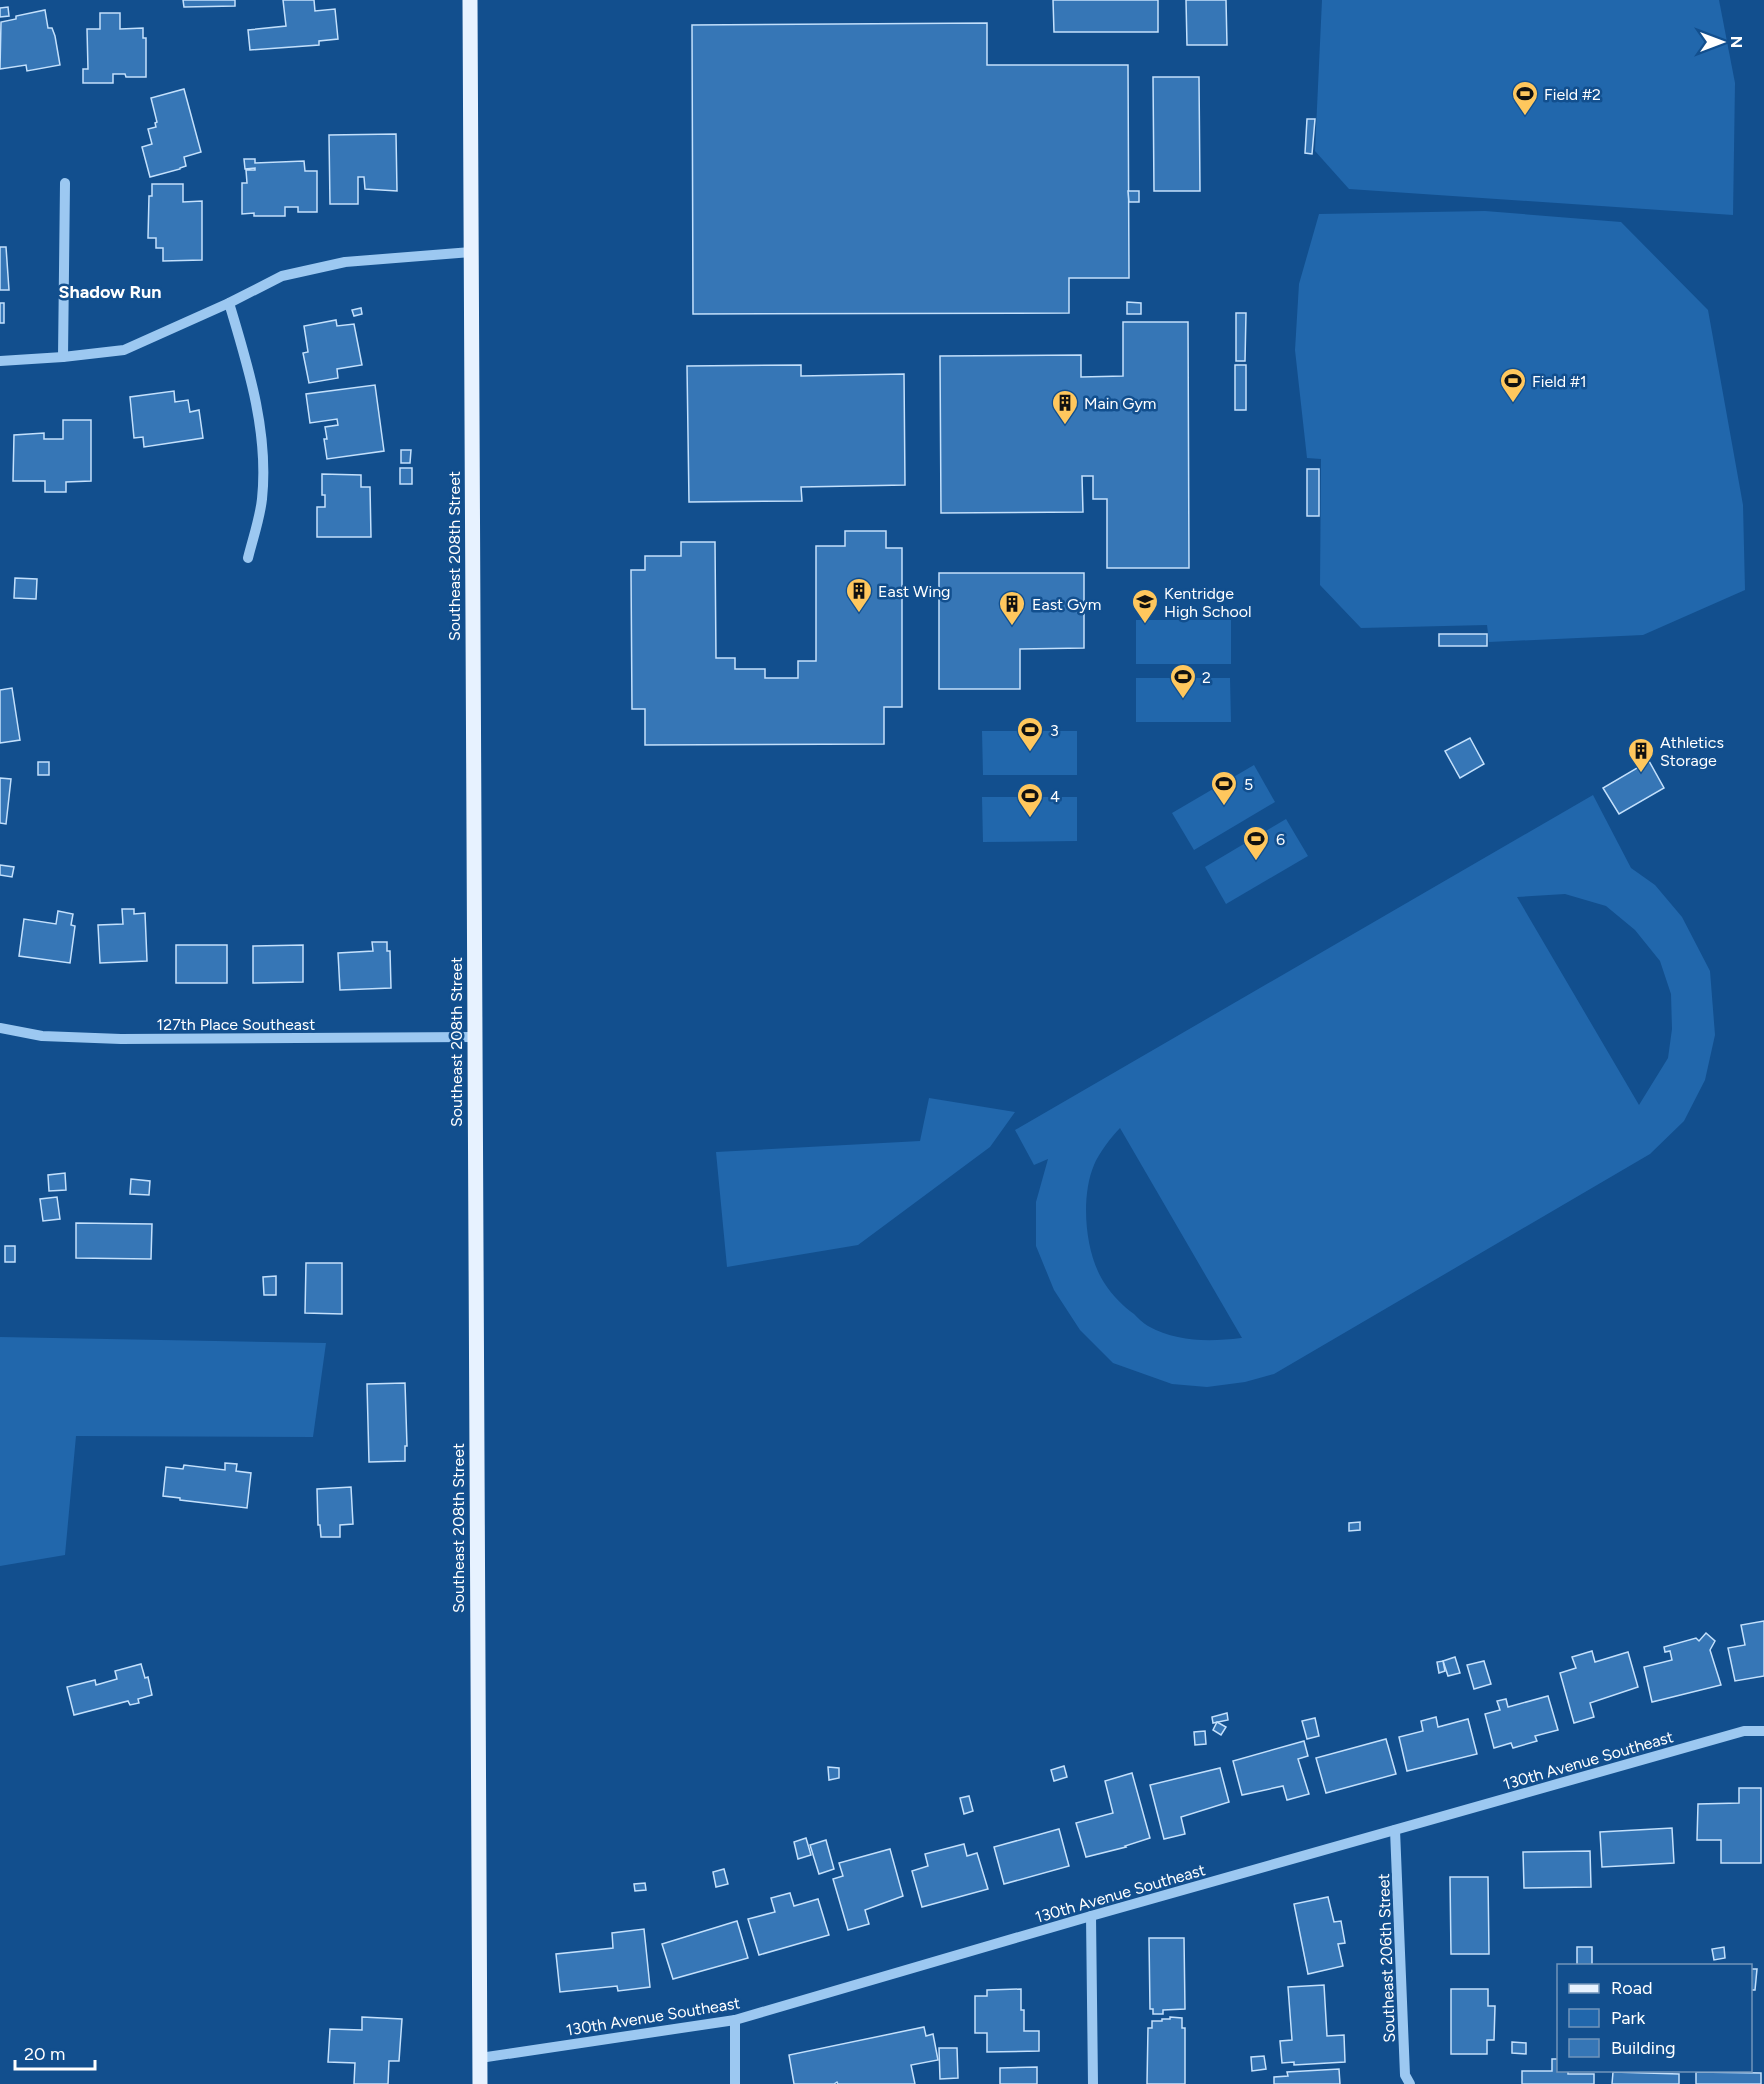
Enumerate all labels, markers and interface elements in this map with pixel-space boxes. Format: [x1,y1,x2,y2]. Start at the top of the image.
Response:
north arrow [1692,12,1752,72]
text: N [1727,36,1746,48]
sports icon: Field #2 [1510,79,1540,117]
place label: Field #2 [1544,85,1601,104]
district label: Shadow Run [59,281,161,303]
sports icon: Field #1 [1498,366,1528,404]
place label: Field #1 [1532,372,1587,391]
building icon: Main Gym [1050,388,1080,426]
place label: Main Gym [1084,394,1156,413]
street label: Southeast 208th Street [445,471,464,641]
building icon: East Wing [844,576,874,614]
place label: East Wing [878,582,950,601]
place label: Kentridge High School [1164,584,1252,621]
school or university icon: Kentridge High School [1130,587,1160,625]
building icon: East Gym [997,589,1027,627]
place label: East Gym [1032,595,1101,614]
sports icon: 2 [1168,662,1198,700]
place label: 2 [1202,668,1211,687]
sports icon: 3 [1015,715,1045,753]
place label: 3 [1050,721,1059,740]
place label: Athletics Storage [1660,733,1724,770]
building icon: Athletics Storage [1626,736,1656,774]
sports icon: 5 [1209,769,1239,807]
place label: 5 [1244,775,1253,794]
sports icon: 4 [1015,781,1045,819]
place label: 4 [1050,787,1060,806]
sports icon: 6 [1241,824,1271,862]
place label: 6 [1276,830,1285,849]
street label: Southeast 208th Street [447,957,466,1127]
street label: 127th Place Southeast [157,1015,315,1034]
street label: Southeast 208th Street [449,1443,468,1613]
street label: 130th Avenue Southeast [1501,1727,1675,1794]
street label: 130th Avenue Southeast [1033,1860,1207,1927]
street label: Southeast 206th Street [1374,1873,1399,2043]
legend [1557,1964,1752,2072]
text: Road [1611,1977,1652,1999]
street label: 130th Avenue Southeast [565,1993,741,2040]
text: Park [1611,2007,1646,2029]
scale bar [15,2033,94,2071]
text: Building [1611,2037,1676,2059]
text: 20 m [24,2043,65,2065]

